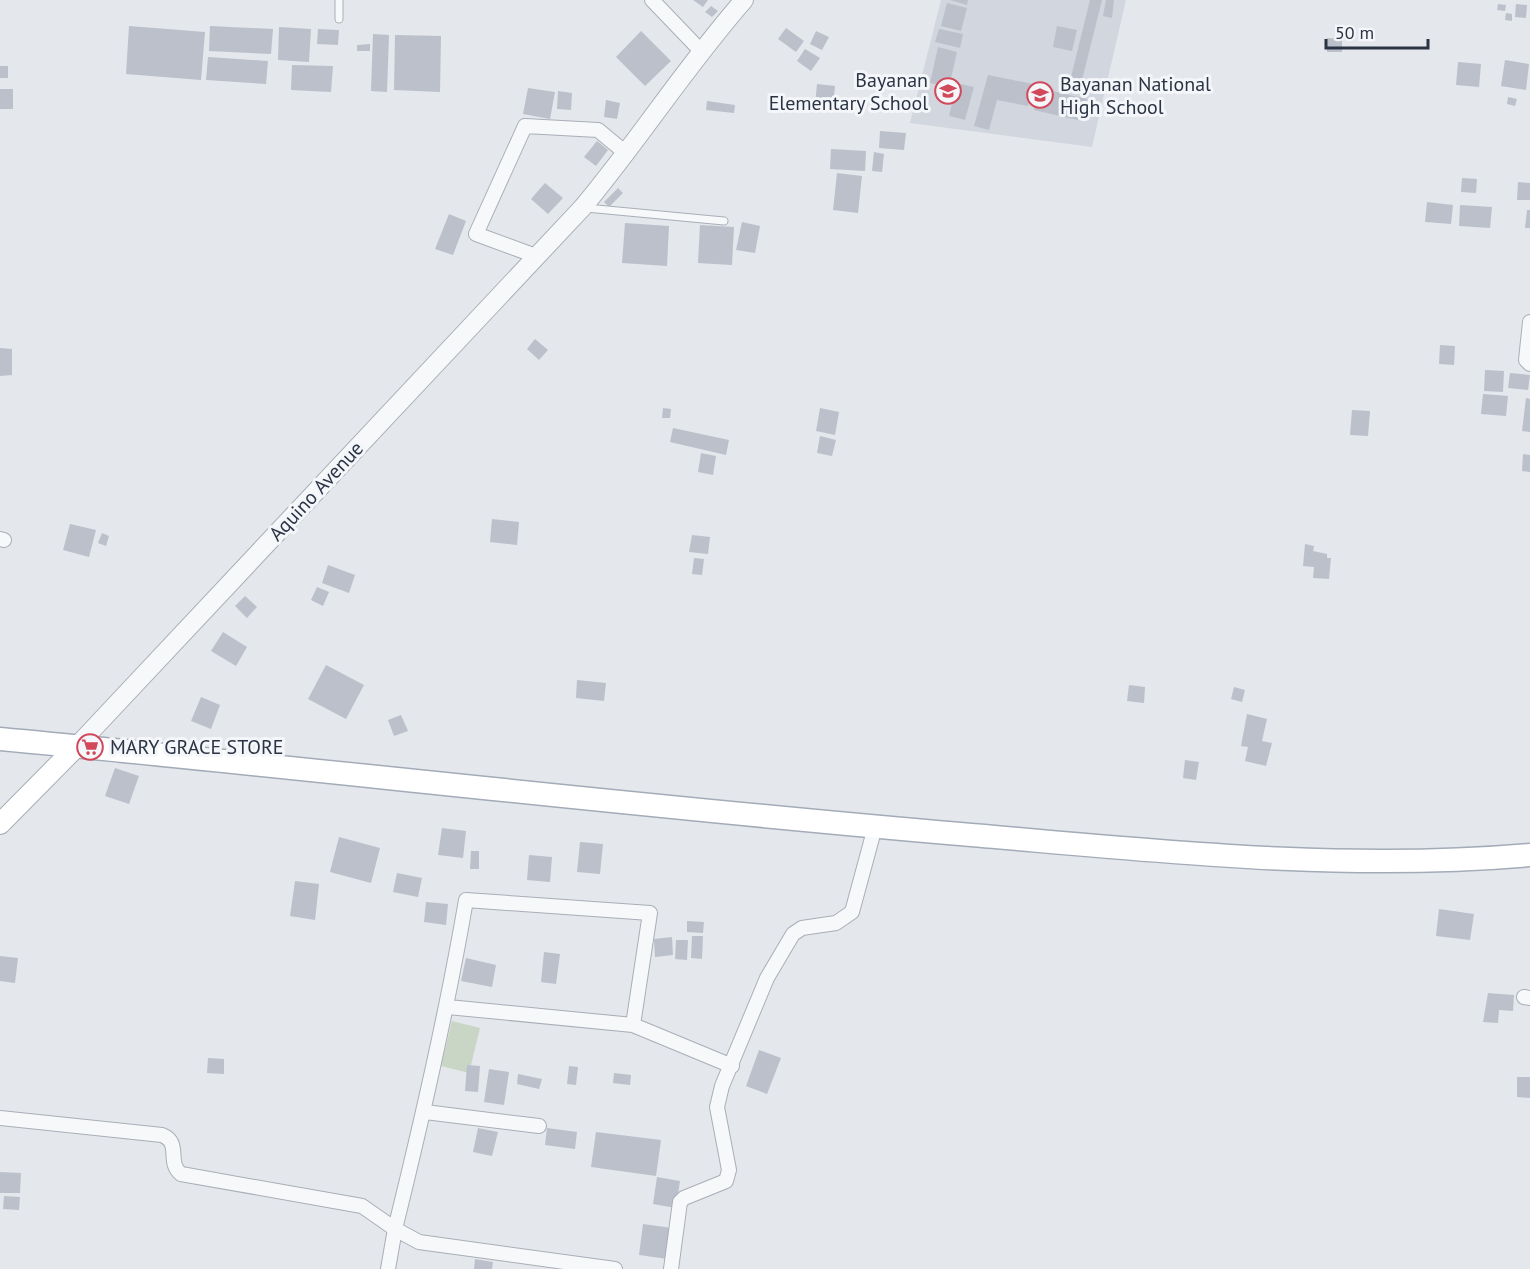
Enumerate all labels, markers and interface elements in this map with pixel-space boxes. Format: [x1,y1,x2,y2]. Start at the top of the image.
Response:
scale bar [1326,12,1428,50]
text: 50 m [1335,21,1374,44]
place label: Bayanan Elementary School [769,67,928,116]
place label: Bayanan National High School [1060,71,1211,120]
school or university icon: Bayanan Elementary School [933,76,963,106]
school or university icon: Bayanan National High School [1025,80,1055,110]
street label: Aquino Avenue [263,436,369,546]
supermarket icon: MARY GRACE STORE [75,732,105,762]
place label: MARY GRACE STORE [110,734,284,760]

